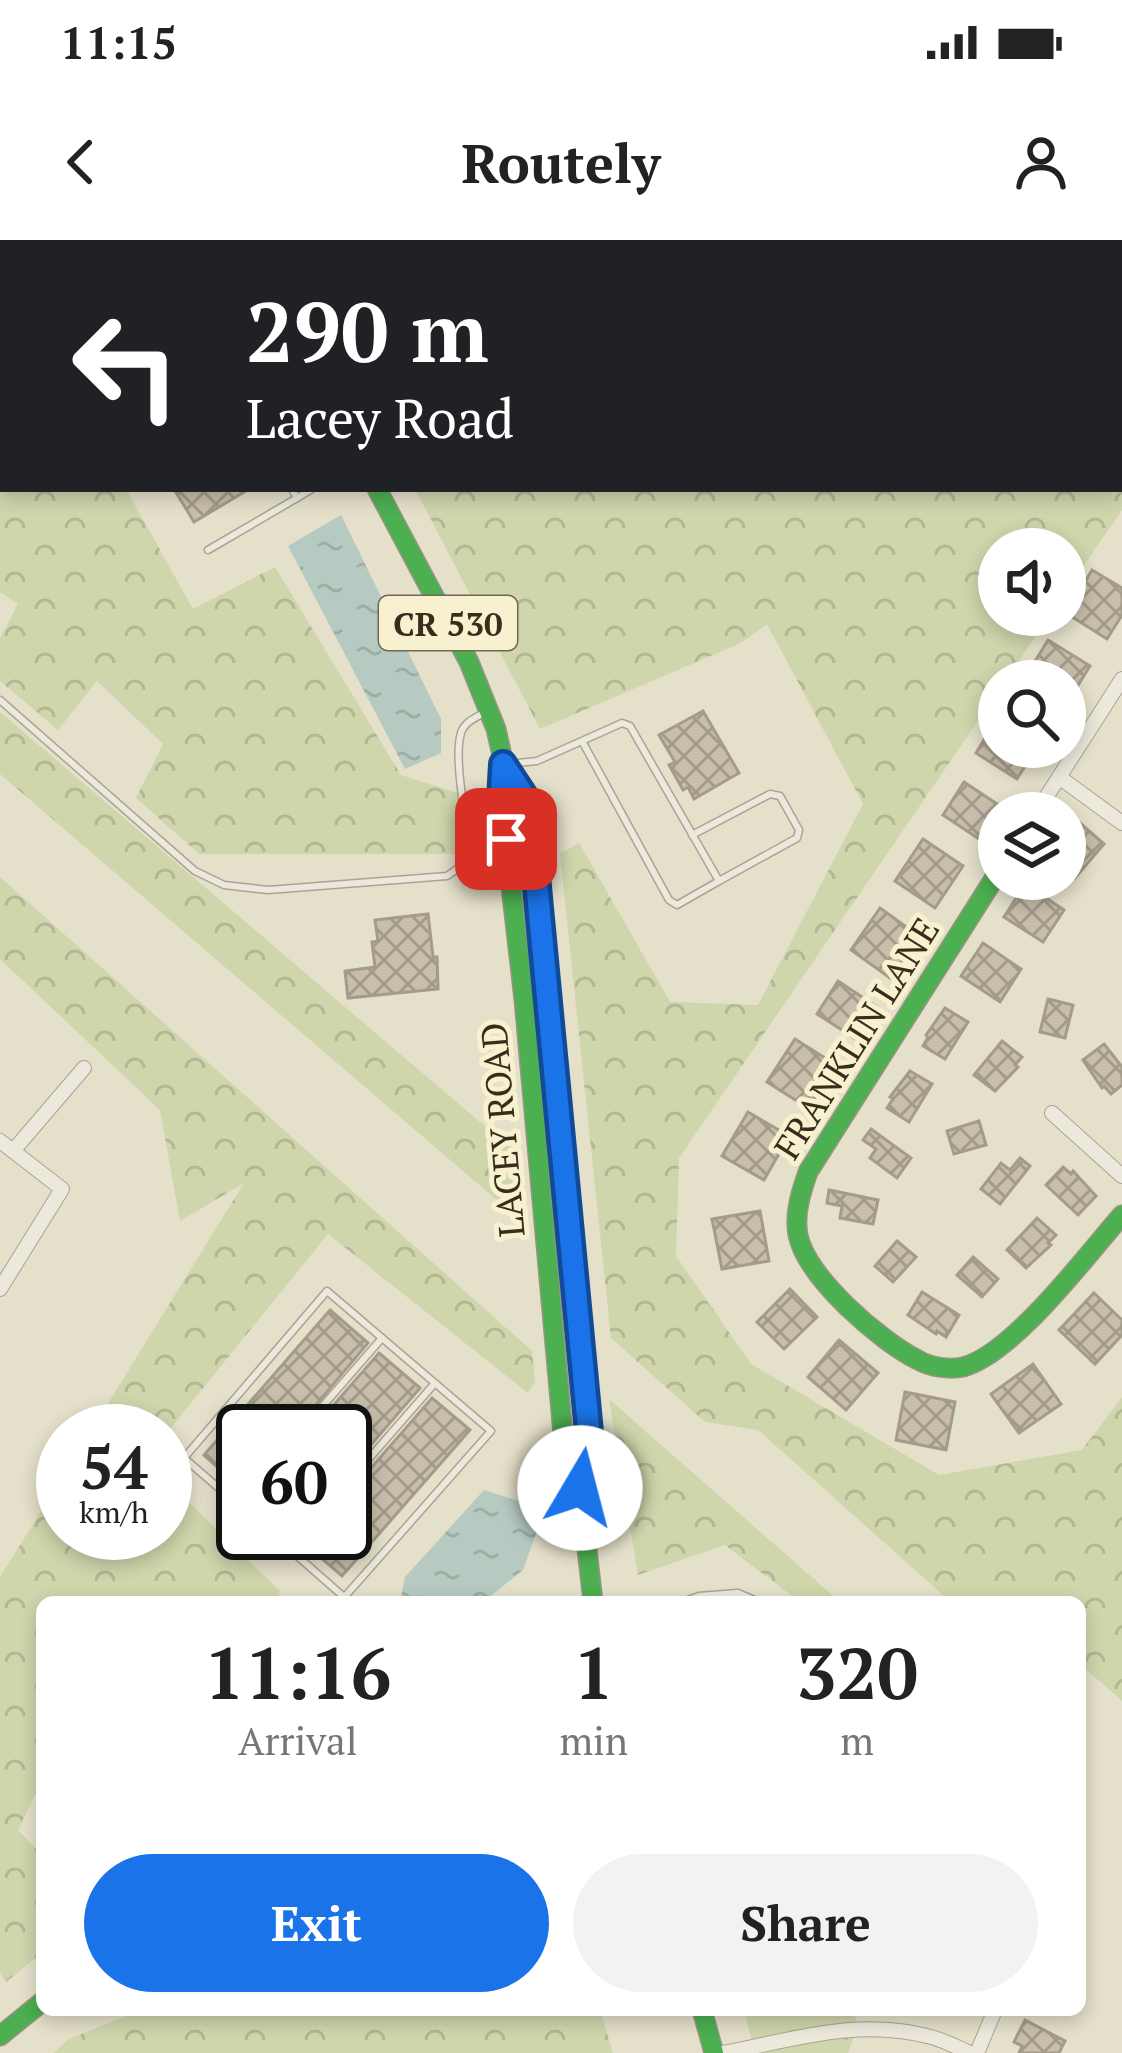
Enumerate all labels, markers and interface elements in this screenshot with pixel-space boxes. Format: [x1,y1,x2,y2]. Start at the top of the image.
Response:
text: 11:15 [60,12,177,72]
text: Routely [462,127,661,198]
icon: back [48,129,114,195]
icon: person [1008,129,1074,195]
text: 290 m [246,275,489,386]
icon: left [48,288,204,444]
text: Lacey Road [246,382,514,453]
map controls [978,528,1086,900]
button: sound [978,528,1086,636]
road number: CR 530 [379,596,517,650]
button: search [978,660,1086,768]
pin [455,788,557,890]
button: layers [978,792,1086,900]
icon: arrive [473,806,539,872]
street label: FRANKLIN LANE [763,909,949,1167]
street label: LACEY ROAD [469,1021,535,1239]
speed limit sign: 60 [216,1404,372,1560]
position arrow [517,1425,643,1551]
text: 54 [80,1427,148,1506]
text: km/h [79,1492,149,1532]
text: 11:16 [204,1624,391,1720]
text: 1 [573,1624,614,1720]
text: 320 [796,1624,918,1720]
text: Arrival [238,1714,357,1766]
text: min [559,1714,628,1766]
text: m [840,1714,874,1766]
button: Exit [84,1854,549,1992]
button: Share [573,1854,1038,1992]

